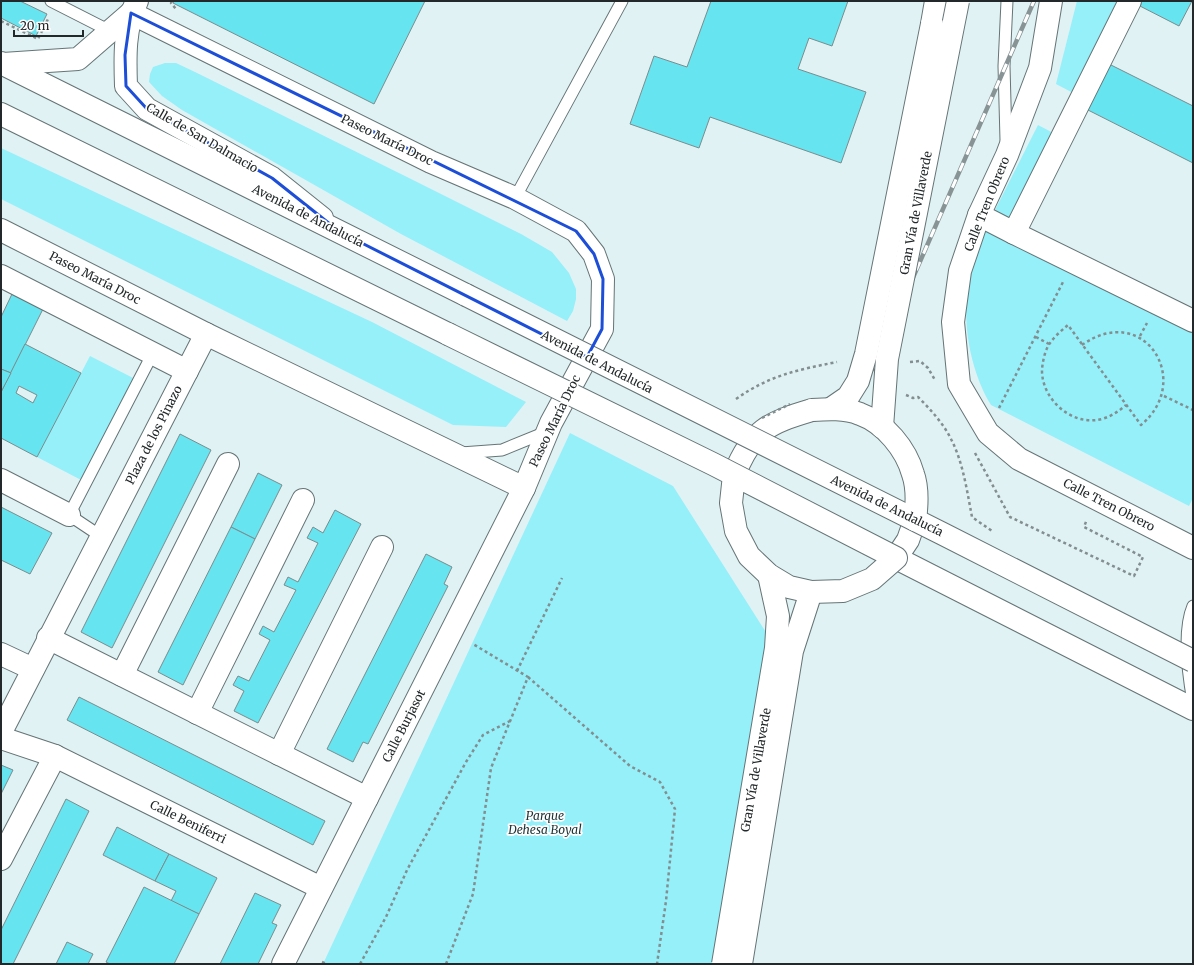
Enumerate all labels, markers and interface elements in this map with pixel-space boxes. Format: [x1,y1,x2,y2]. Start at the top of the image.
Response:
scale bar [14,12,83,38]
text: 20 m [20,18,49,33]
street label: Calle de San Dalmacio [144,99,261,176]
street label: Paseo María Droc [339,111,436,168]
street label: Gran Vía de Villaverde [896,150,935,276]
street label: Calle Tren Obrero [961,154,1012,253]
street label: Avenida de Andalucía [249,180,367,250]
street label: Paseo María Droc [47,248,143,307]
street label: Avenida de Andalucía [538,326,656,396]
street label: Paseo María Droc [526,372,583,469]
street label: Plaza de los Pinazo [122,383,185,487]
street label: Avenida de Andalucía [828,471,946,540]
street label: Calle Tren Obrero [1061,475,1157,534]
street label: Calle Burjasot [379,687,428,765]
street label: Gran Vía de Villaverde [737,707,774,833]
street label: Calle Beniferri [148,797,229,846]
park label: Parque Dehesa Boyal [507,808,582,837]

